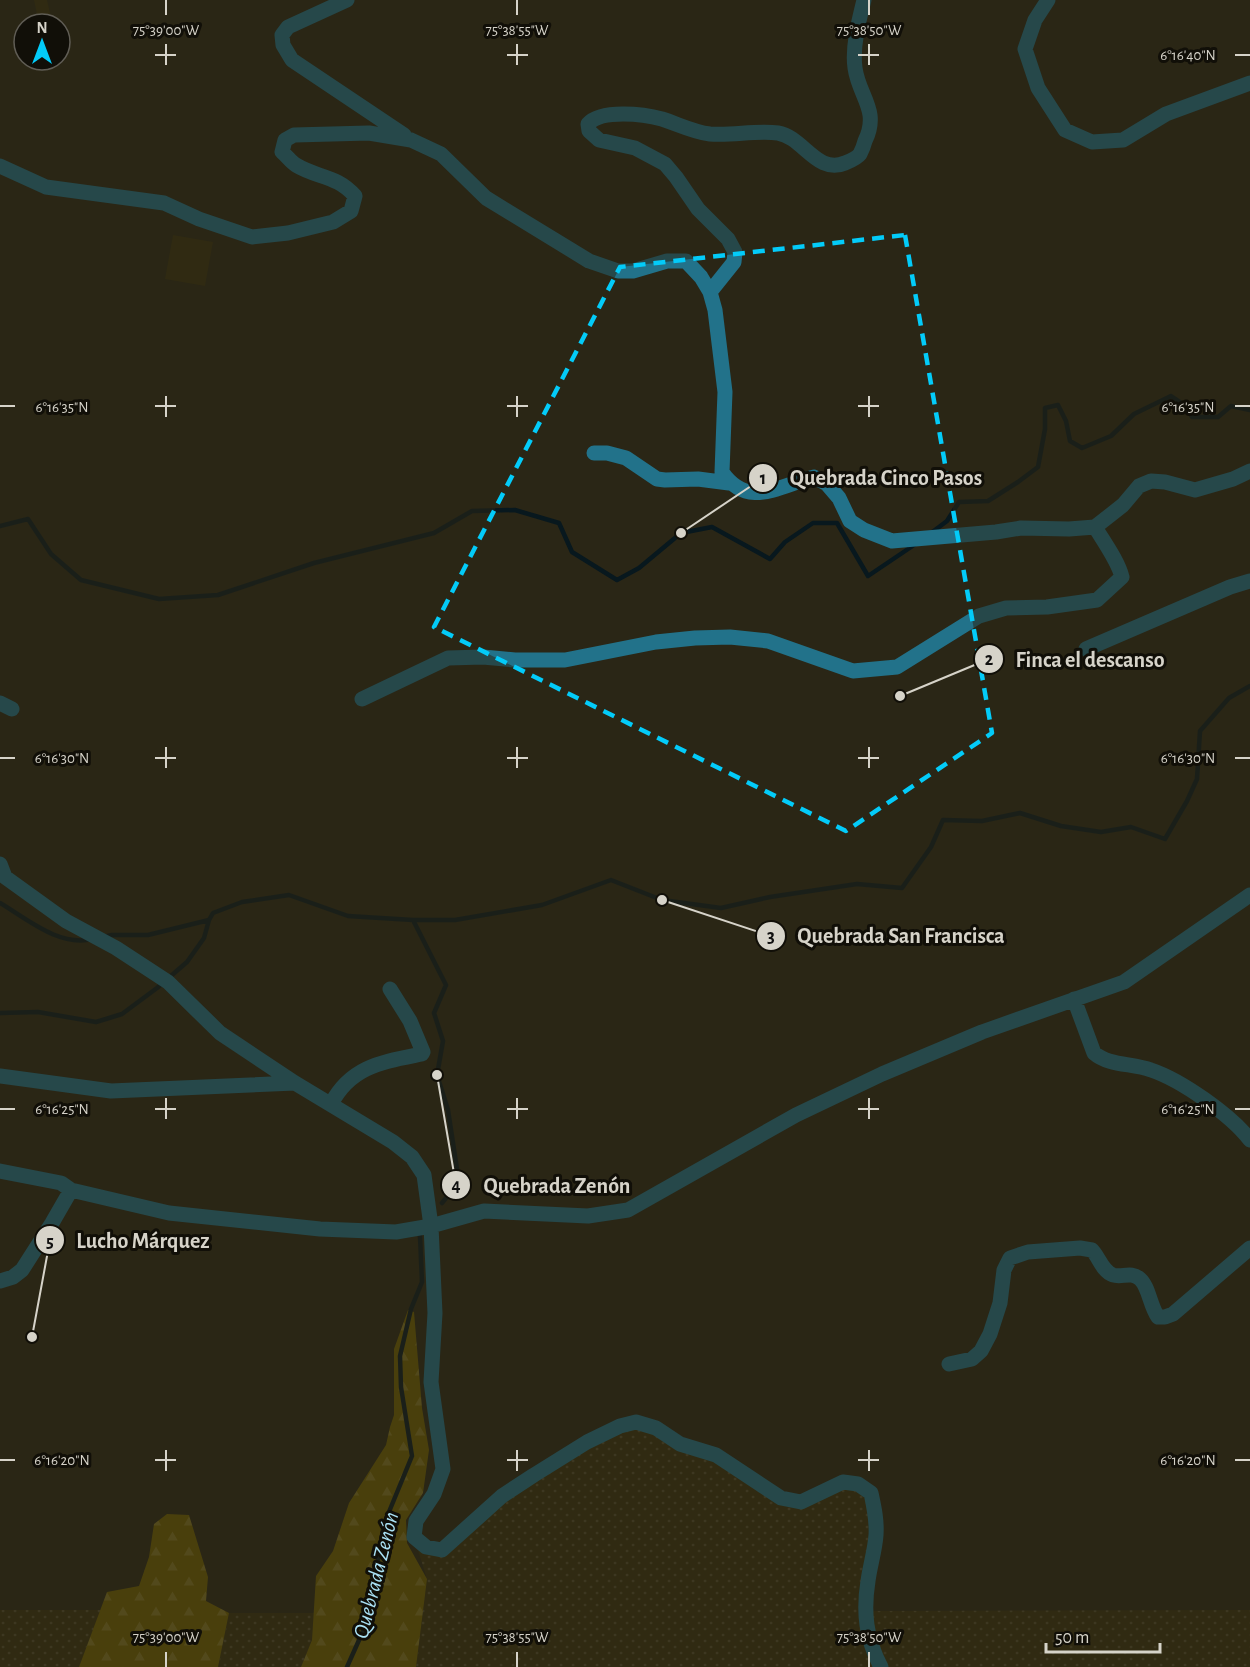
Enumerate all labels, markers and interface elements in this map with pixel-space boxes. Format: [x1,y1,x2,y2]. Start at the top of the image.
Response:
north arrow [12,12,72,72]
text: N [36,20,48,36]
text: 75°39'00"W [133,23,200,38]
text: 75°38'55"W [485,23,549,38]
text: 75°38'50"W [837,23,902,38]
text: 6°16'40"N [1160,48,1216,63]
text: 6°16'35"N [35,400,89,415]
text: 6°16'35"N [1161,400,1215,415]
callout: Quebrada Cinco Pasos [748,458,995,498]
text: Quebrada Cinco Pasos [790,467,982,490]
text: 1 [760,470,766,488]
callout: Finca el descanso [974,639,1177,679]
text: Finca el descanso [1015,649,1165,671]
text: 2 [985,651,994,669]
text: 6°16'30"N [35,751,89,766]
text: 6°16'30"N [1161,751,1215,766]
callout: Quebrada San Francisca [756,916,1017,956]
text: Quebrada San Francisca [797,925,1005,948]
text: 3 [767,928,775,946]
text: 6°16'25"N [35,1102,89,1117]
text: 6°16'25"N [1161,1102,1215,1117]
callout: Quebrada Zenón [441,1165,642,1205]
text: Quebrada Zenón [483,1175,631,1198]
text: 4 [451,1177,461,1195]
callout: Lucho Márquez [35,1220,222,1260]
text: Lucho Márquez [76,1230,210,1252]
text: 5 [46,1233,54,1251]
text: 6°16'20"N [34,1453,90,1468]
text: 6°16'20"N [1160,1453,1216,1468]
water label: Quebrada Zenón [350,1510,402,1641]
scale bar [1046,1616,1160,1654]
text: 50 m [1055,1629,1089,1647]
text: 75°39'00"W [133,1630,200,1645]
text: 75°38'55"W [485,1630,549,1645]
text: 75°38'50"W [837,1630,902,1645]

